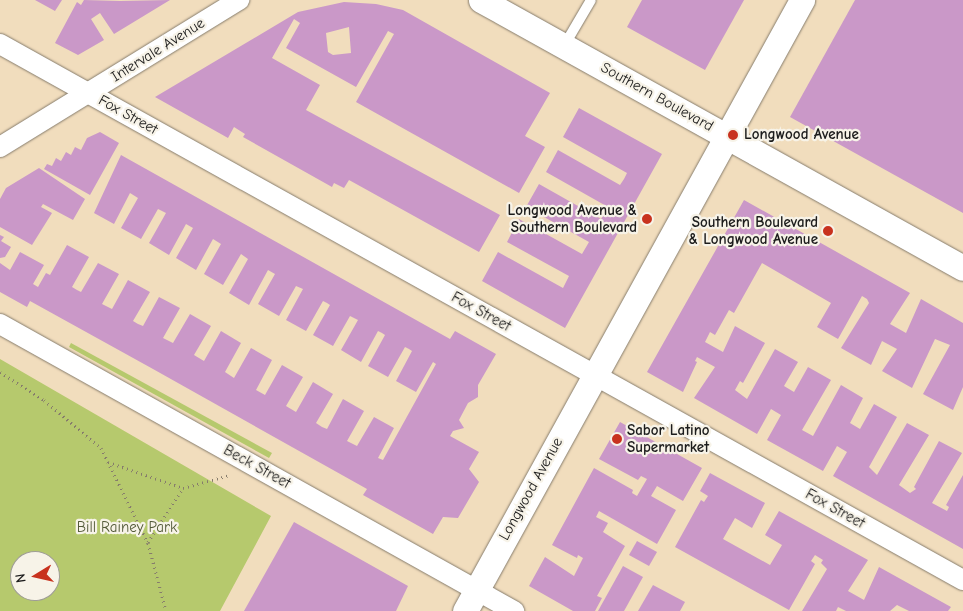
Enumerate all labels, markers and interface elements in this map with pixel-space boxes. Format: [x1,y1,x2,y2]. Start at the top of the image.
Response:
street label: Intervale Avenue [108,14,208,86]
street label: Southern Boulevard [598,59,716,135]
street label: Fox Street [95,91,161,139]
place label: Longwood Avenue [744,126,859,144]
marker: Longwood Avenue [726,128,740,142]
place label: Longwood Avenue & Southern Boulevard [507,201,637,236]
marker: Longwood Avenue & Southern Boulevard [641,213,653,225]
place label: Southern Boulevard & Longwood Avenue [688,213,818,248]
marker: Southern Boulevard & Longwood Avenue [822,225,834,237]
street label: Fox Street [448,288,514,336]
place label: Sabor Latino Supermarket [627,421,710,456]
marker: Sabor Latino Supermarket [611,433,623,445]
street label: Longwood Avenue [495,435,567,543]
street label: Beck Street [220,441,294,493]
street label: Fox Street [802,485,868,533]
park label: Bill Rainey Park [77,519,177,537]
north arrow [10,551,60,601]
text: N [12,572,30,584]

